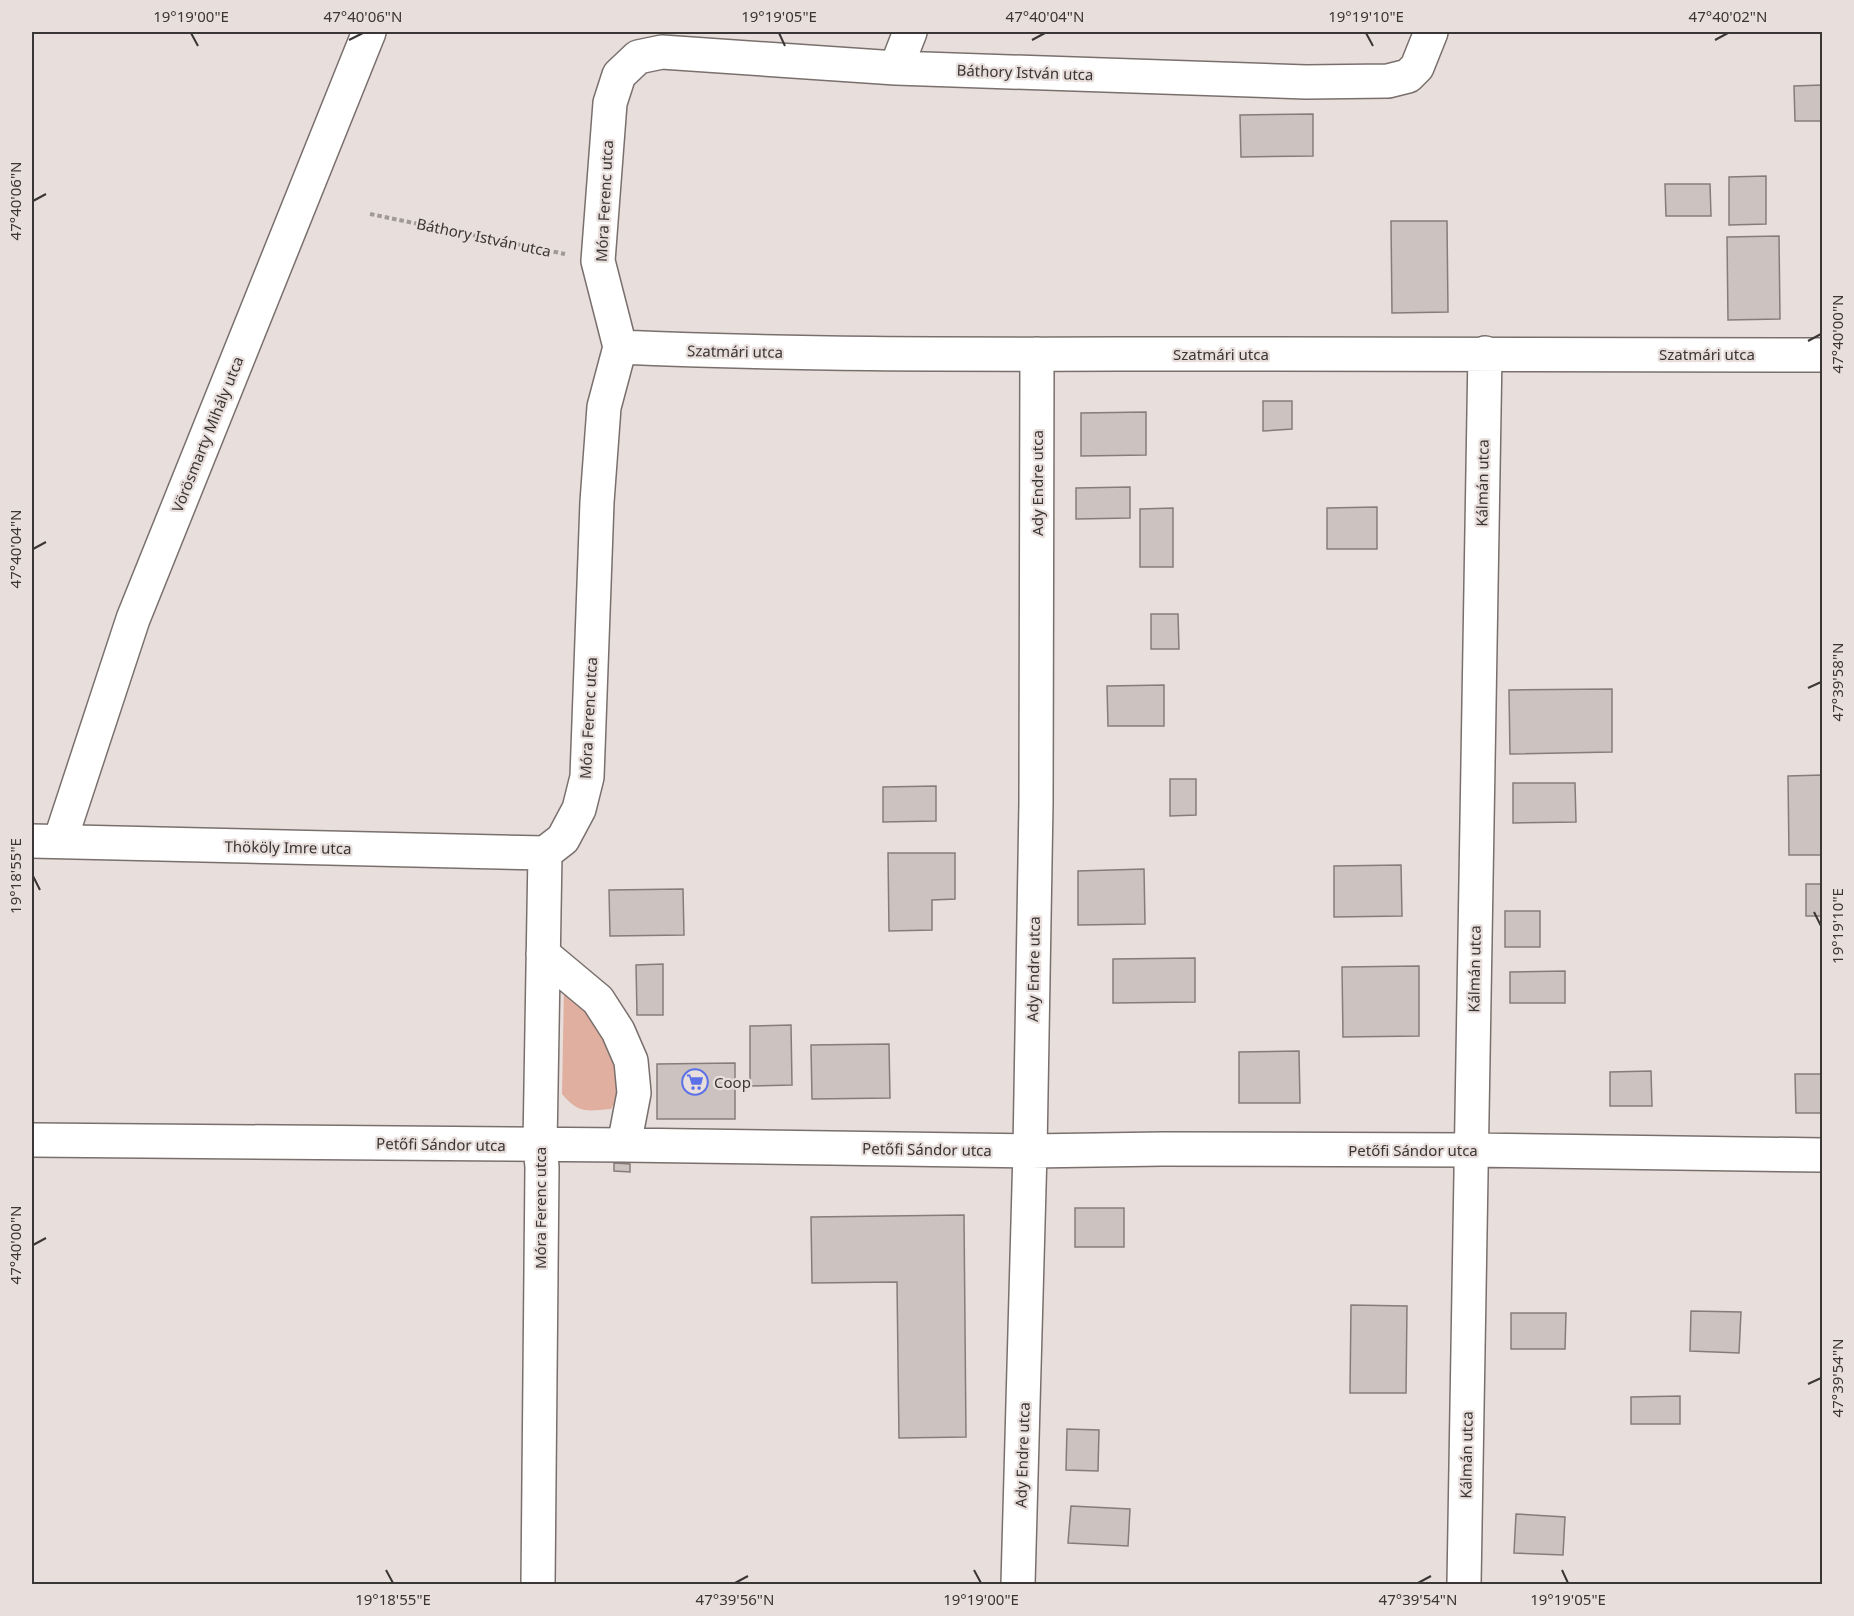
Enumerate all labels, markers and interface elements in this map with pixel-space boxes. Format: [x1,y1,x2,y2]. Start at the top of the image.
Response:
text: 19°19'00"E [153,6,229,26]
text: 47°40'06"N [324,6,402,26]
text: 19°19'05"E [741,6,817,26]
text: 47°40'04"N [1006,6,1084,26]
text: 19°19'10"E [1328,6,1404,26]
text: 47°40'02"N [1689,6,1767,26]
street label: Báthory István utca [956,60,1094,84]
street label: Móra Ferenc utca [591,139,617,263]
text: 47°40'06"N [5,162,25,240]
street label: Báthory István utca [415,213,553,261]
text: 47°40'00"N [1827,295,1847,373]
street label: Szatmári utca [687,340,783,362]
street label: Szatmári utca [1173,344,1269,364]
street label: Szatmári utca [1659,344,1755,364]
street label: Vörösmarty Mihály utca [167,353,247,515]
street label: Ady Endre utca [1027,430,1047,536]
street label: Kálmán utca [1471,439,1493,527]
text: 47°40'04"N [5,510,25,588]
text: 47°39'58"N [1827,643,1847,721]
street label: Móra Ferenc utca [575,656,601,780]
street label: Thököly Imre utca [224,836,352,858]
text: 19°18'55"E [5,838,25,914]
text: 19°19'10"E [1827,888,1847,964]
street label: Ady Endre utca [1022,916,1044,1022]
street label: Kálmán utca [1463,925,1485,1013]
supermarket icon: Coop [680,1067,710,1097]
place label: Coop [714,1072,751,1092]
street label: Petőfi Sándor utca [376,1133,506,1155]
street label: Petőfi Sándor utca [862,1138,992,1160]
street label: Petőfi Sándor utca [1348,1140,1478,1160]
street label: Móra Ferenc utca [530,1147,550,1269]
text: 47°40'00"N [5,1206,25,1284]
text: 47°39'54"N [1827,1339,1847,1417]
street label: Ady Endre utca [1010,1402,1034,1508]
street label: Kálmán utca [1455,1411,1477,1499]
text: 19°18'55"E [355,1589,431,1609]
text: 47°39'56"N [696,1589,774,1609]
text: 19°19'00"E [943,1589,1019,1609]
text: 47°39'54"N [1379,1589,1457,1609]
text: 19°19'05"E [1530,1589,1606,1609]

